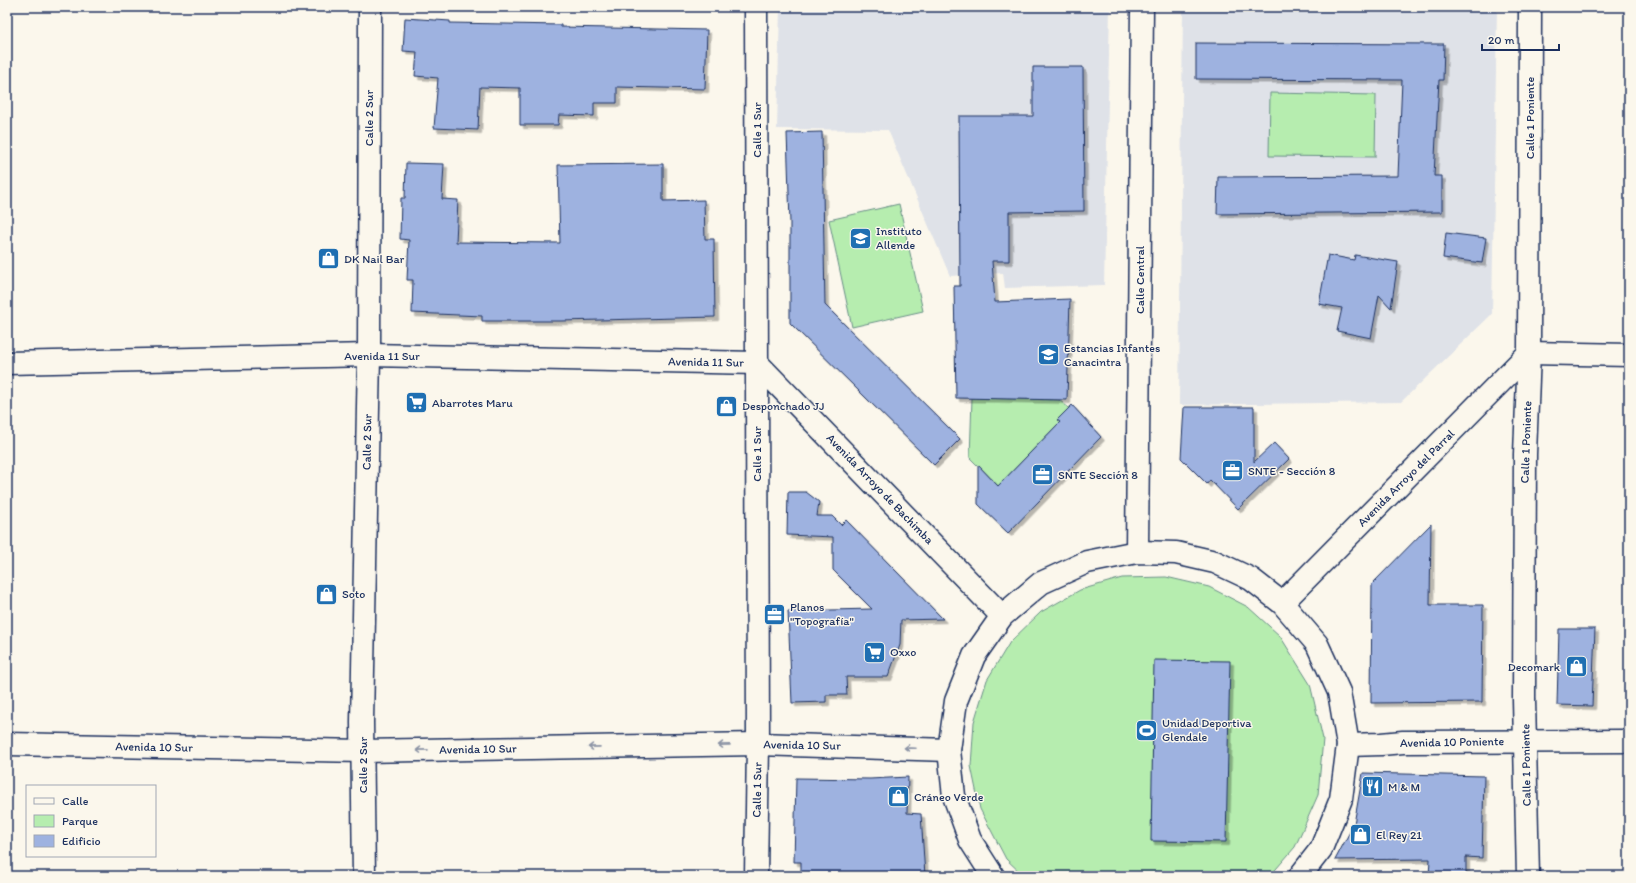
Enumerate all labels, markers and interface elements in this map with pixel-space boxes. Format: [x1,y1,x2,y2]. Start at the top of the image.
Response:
scale bar [1482,26,1559,52]
text: 20 m [1488,33,1515,47]
street label: Calle 1 Poniente [1523,76,1537,159]
street label: Calle 2 Sur [362,90,376,146]
street label: Calle 1 Sur [750,102,764,158]
place label: Instituto Allende [876,224,922,252]
school or university icon: Instituto Allende [848,225,874,251]
street label: Calle Central [1133,245,1147,314]
shop icon: DK Nail Bar [315,246,341,272]
place label: DK Nail Bar [344,252,405,266]
place label: Estancias Infantes Canacintra [1064,341,1160,369]
school or university icon: Estancias Infantes Canacintra [1035,342,1061,368]
street label: Avenida 11 Sur [344,349,420,363]
street label: Avenida 11 Sur [668,354,744,370]
supermarket icon: Abarrotes Maru [404,390,430,416]
shop icon: Desponchado JJ [713,393,739,419]
place label: Abarrotes Maru [432,396,513,410]
place label: Desponchado JJ [742,399,825,413]
street label: Calle 1 Poniente [1518,400,1534,484]
street label: Calle 2 Sur [360,413,374,470]
street label: Calle 1 Sur [750,426,764,482]
street label: Avenida Arroyo del Parral [1355,426,1458,529]
street label: Avenida Arroyo de Bachimba [824,431,937,548]
office icon: SNTE - Sección 8 [1219,458,1245,484]
office icon: SNTE Sección 8 [1030,462,1056,488]
place label: SNTE - Sección 8 [1248,464,1336,478]
place label: SNTE Sección 8 [1058,468,1138,482]
shop icon: Soto [314,581,340,607]
place label: Soto [342,587,365,601]
place label: Planos "Topografía" [790,600,854,628]
office icon: Planos "Topografía" [762,601,788,627]
supermarket icon: Oxxo [861,639,887,665]
place label: Oxxo [890,645,916,659]
shop icon: Decomark [1563,654,1589,680]
place label: Decomark [1508,660,1561,674]
place label: Unidad Deportiva Glendale [1162,716,1252,744]
sports icon: Unidad Deportiva Glendale [1134,717,1160,743]
street label: Calle 1 Poniente [1518,723,1534,806]
street label: Avenida 10 Poniente [1400,734,1505,750]
street label: Calle 2 Sur [356,737,370,793]
street label: Avenida 10 Sur [763,737,841,753]
street label: Avenida 10 Sur [115,739,193,755]
street label: Avenida 10 Sur [439,741,517,757]
one-way arrow [718,741,731,749]
one-way arrow [588,743,601,751]
one-way arrow [904,744,917,751]
one-way arrow [416,746,429,754]
street label: Calle 1 Sur [750,762,764,818]
restaurant icon: M & M [1360,774,1386,800]
place label: M & M [1388,780,1420,794]
shop icon: Cráneo Verde [886,784,912,810]
legend [26,785,156,857]
place label: Cráneo Verde [914,790,984,804]
text: Calle [62,794,89,808]
text: Parque [62,814,98,828]
shop icon: El Rey 21 [1347,822,1373,848]
place label: El Rey 21 [1376,828,1422,842]
text: Edificio [62,834,101,848]

